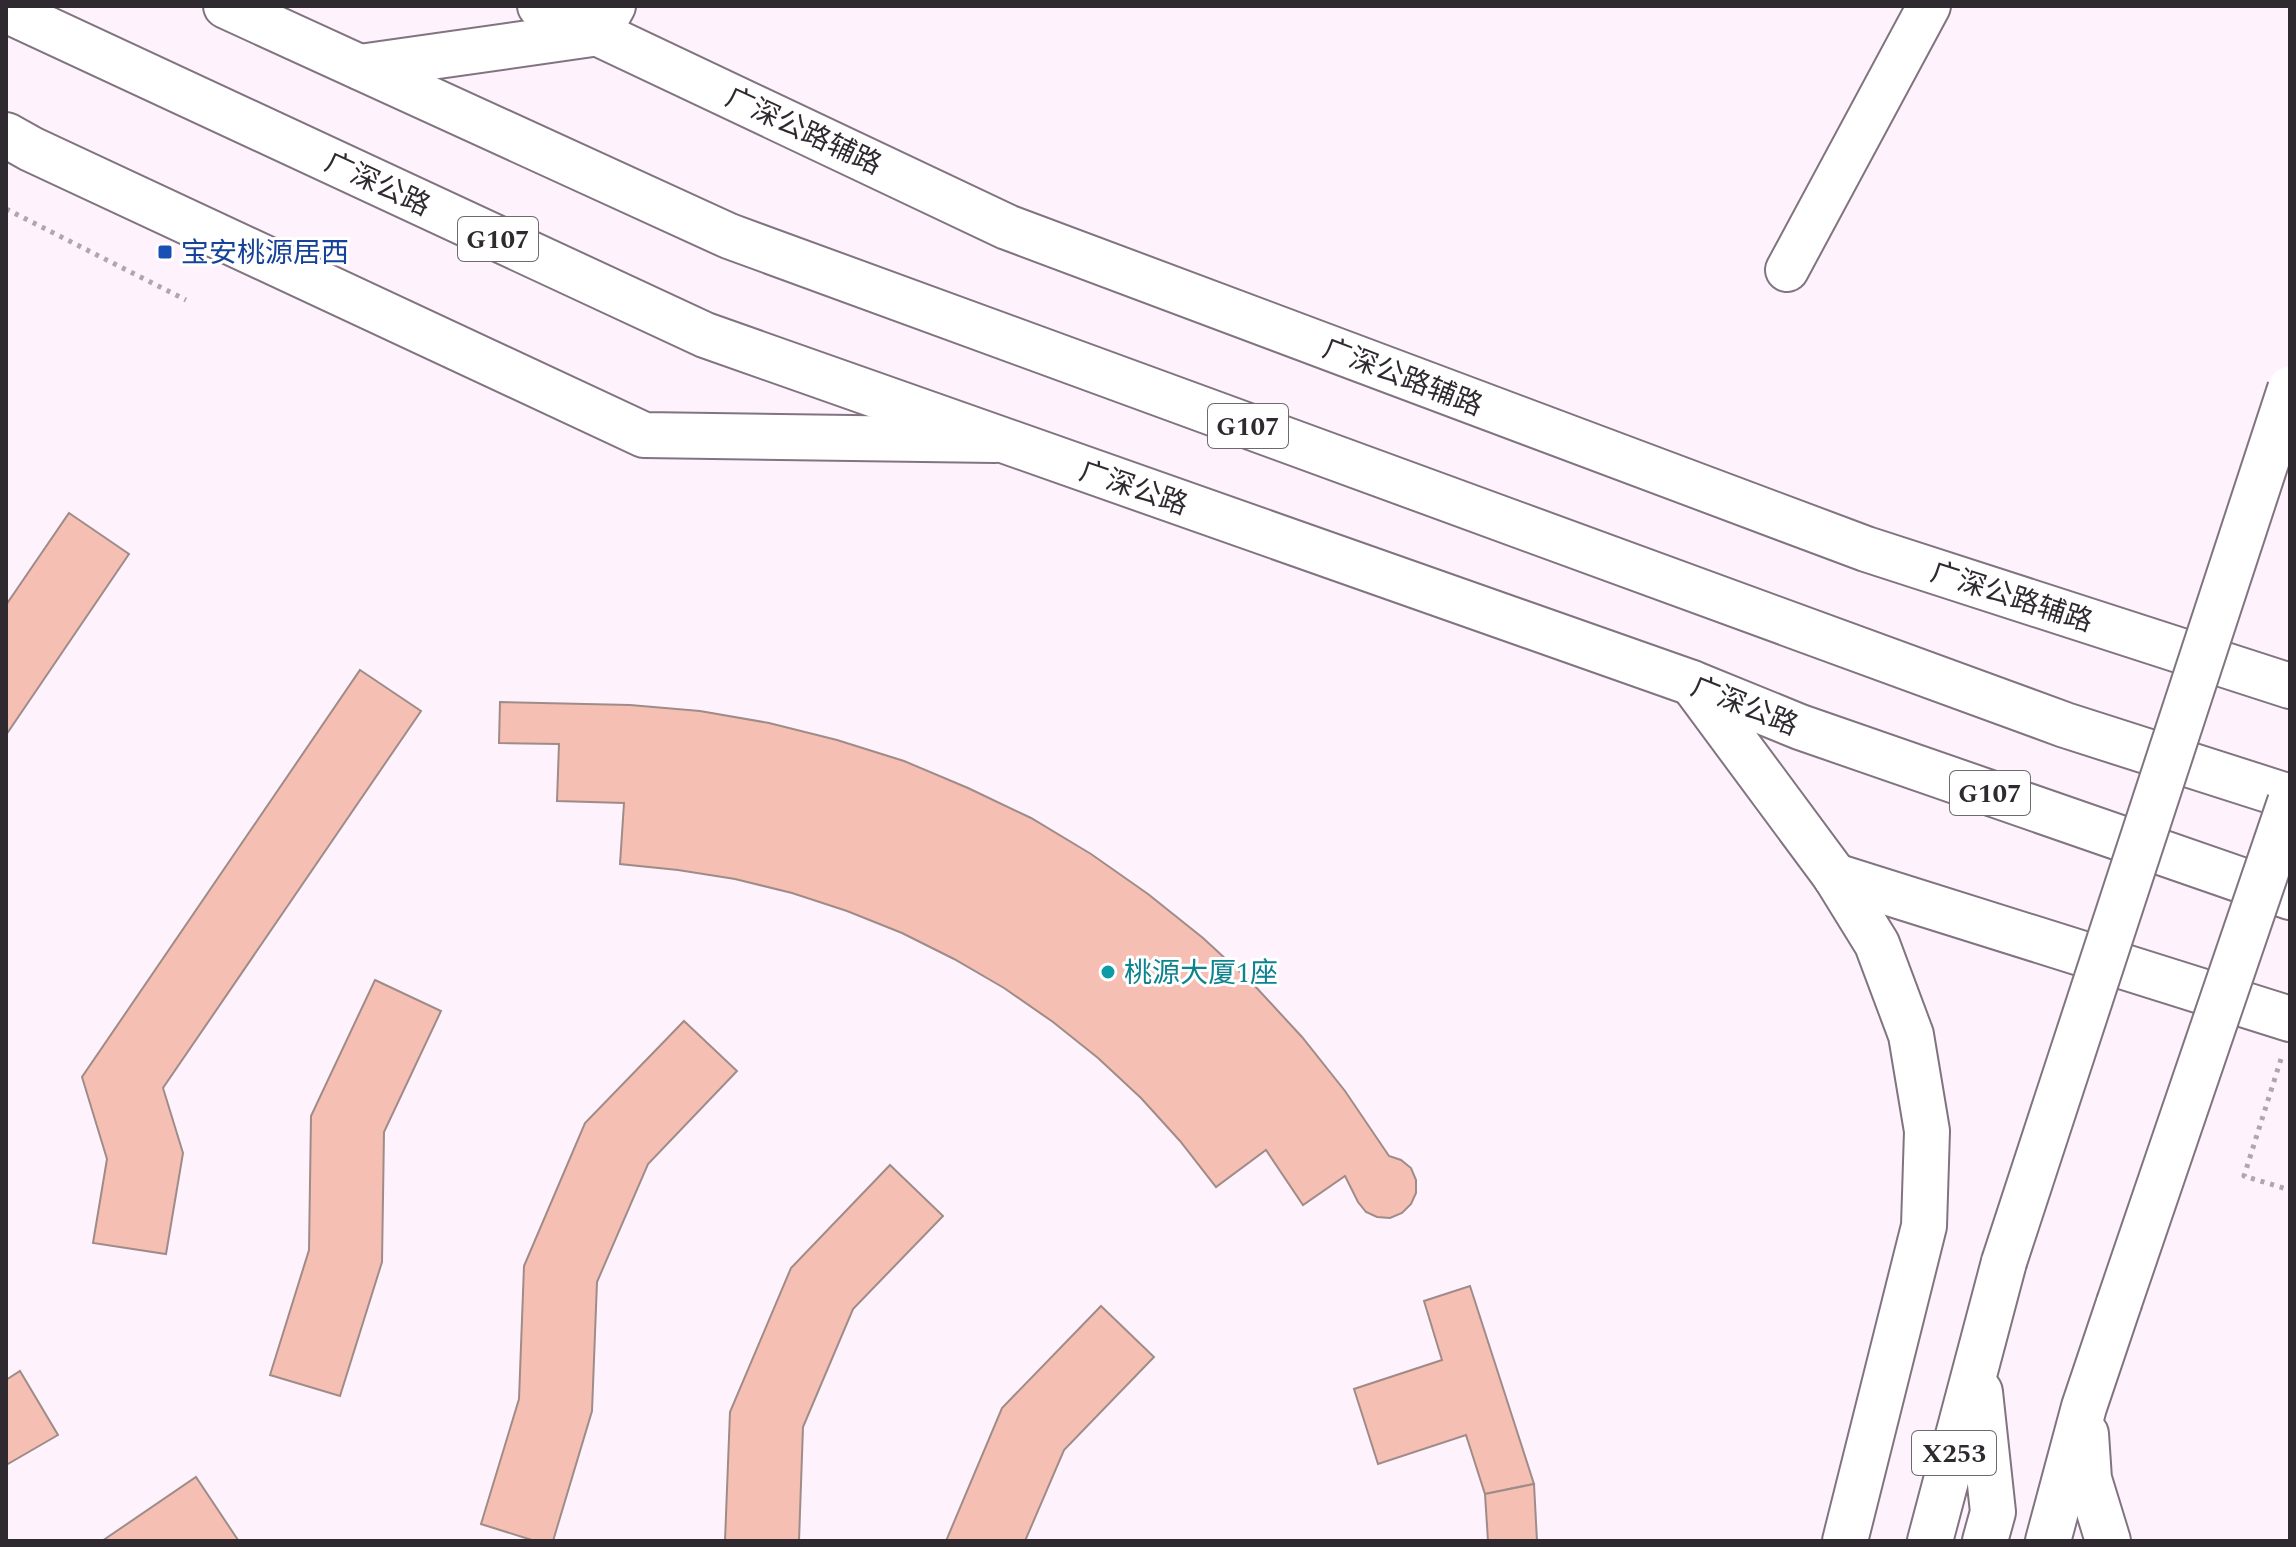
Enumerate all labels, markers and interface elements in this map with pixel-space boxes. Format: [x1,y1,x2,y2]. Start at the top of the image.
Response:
street label: 广深公路辅路 [718,76,889,186]
street label: 广深公路 [318,141,437,228]
road number: G107 [458,217,538,261]
place label: 宝安桃源居西 [181,232,349,275]
marker: 宝安桃源居西 [156,243,174,261]
street label: 广深公路辅路 [1316,327,1489,428]
road number: G107 [1208,404,1288,448]
street label: 广深公路 [1074,450,1193,527]
street label: 广深公路辅路 [1925,551,2098,644]
street label: 广深公路 [1684,665,1804,747]
road number: G107 [1950,771,2030,815]
place label: 桃源大厦1座 [1124,952,1278,995]
marker: 桃源大厦1座 [1099,963,1117,981]
road number: X253 [1912,1431,1996,1475]

